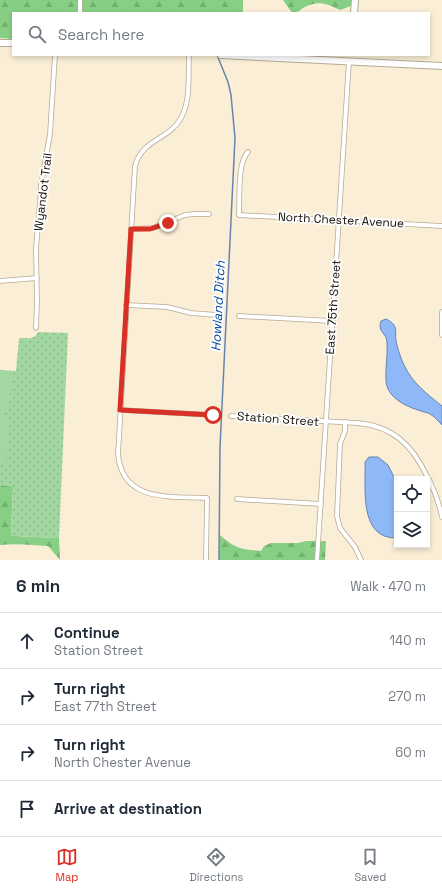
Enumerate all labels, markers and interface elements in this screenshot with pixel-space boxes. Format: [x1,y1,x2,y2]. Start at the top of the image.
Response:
search box [12,12,430,56]
icon: search [26,23,48,45]
text: Search here [58,25,144,44]
street label: Wyandot Trail [30,152,56,232]
street label: North Chester Avenue [277,209,405,231]
route end [159,214,177,232]
water label: Howland Ditch [207,259,229,352]
street label: East 75th Street [322,259,344,355]
route start [204,406,222,424]
street label: Station Street [236,408,320,430]
map controls [394,476,430,548]
button: locate [394,476,430,512]
button: layers [394,512,430,548]
text: 6 min [16,575,60,597]
text: Walk · 470 m [350,578,426,595]
text: Continue [54,623,120,642]
icon: ahead [16,630,38,652]
text: 140 m [390,632,426,649]
text: Station Street [54,642,143,659]
text: Turn right [54,679,125,698]
icon: right [16,686,38,708]
text: 270 m [388,688,426,705]
text: East 77th Street [54,698,156,715]
text: Turn right [54,735,125,754]
icon: right [16,742,38,764]
text: 60 m [395,744,426,761]
text: North Chester Avenue [54,754,191,771]
icon: arrive [16,798,38,820]
text: Arrive at destination [54,799,202,818]
tab: Map [56,846,78,884]
tab: Directions [189,846,243,884]
tab: Saved [354,846,386,884]

